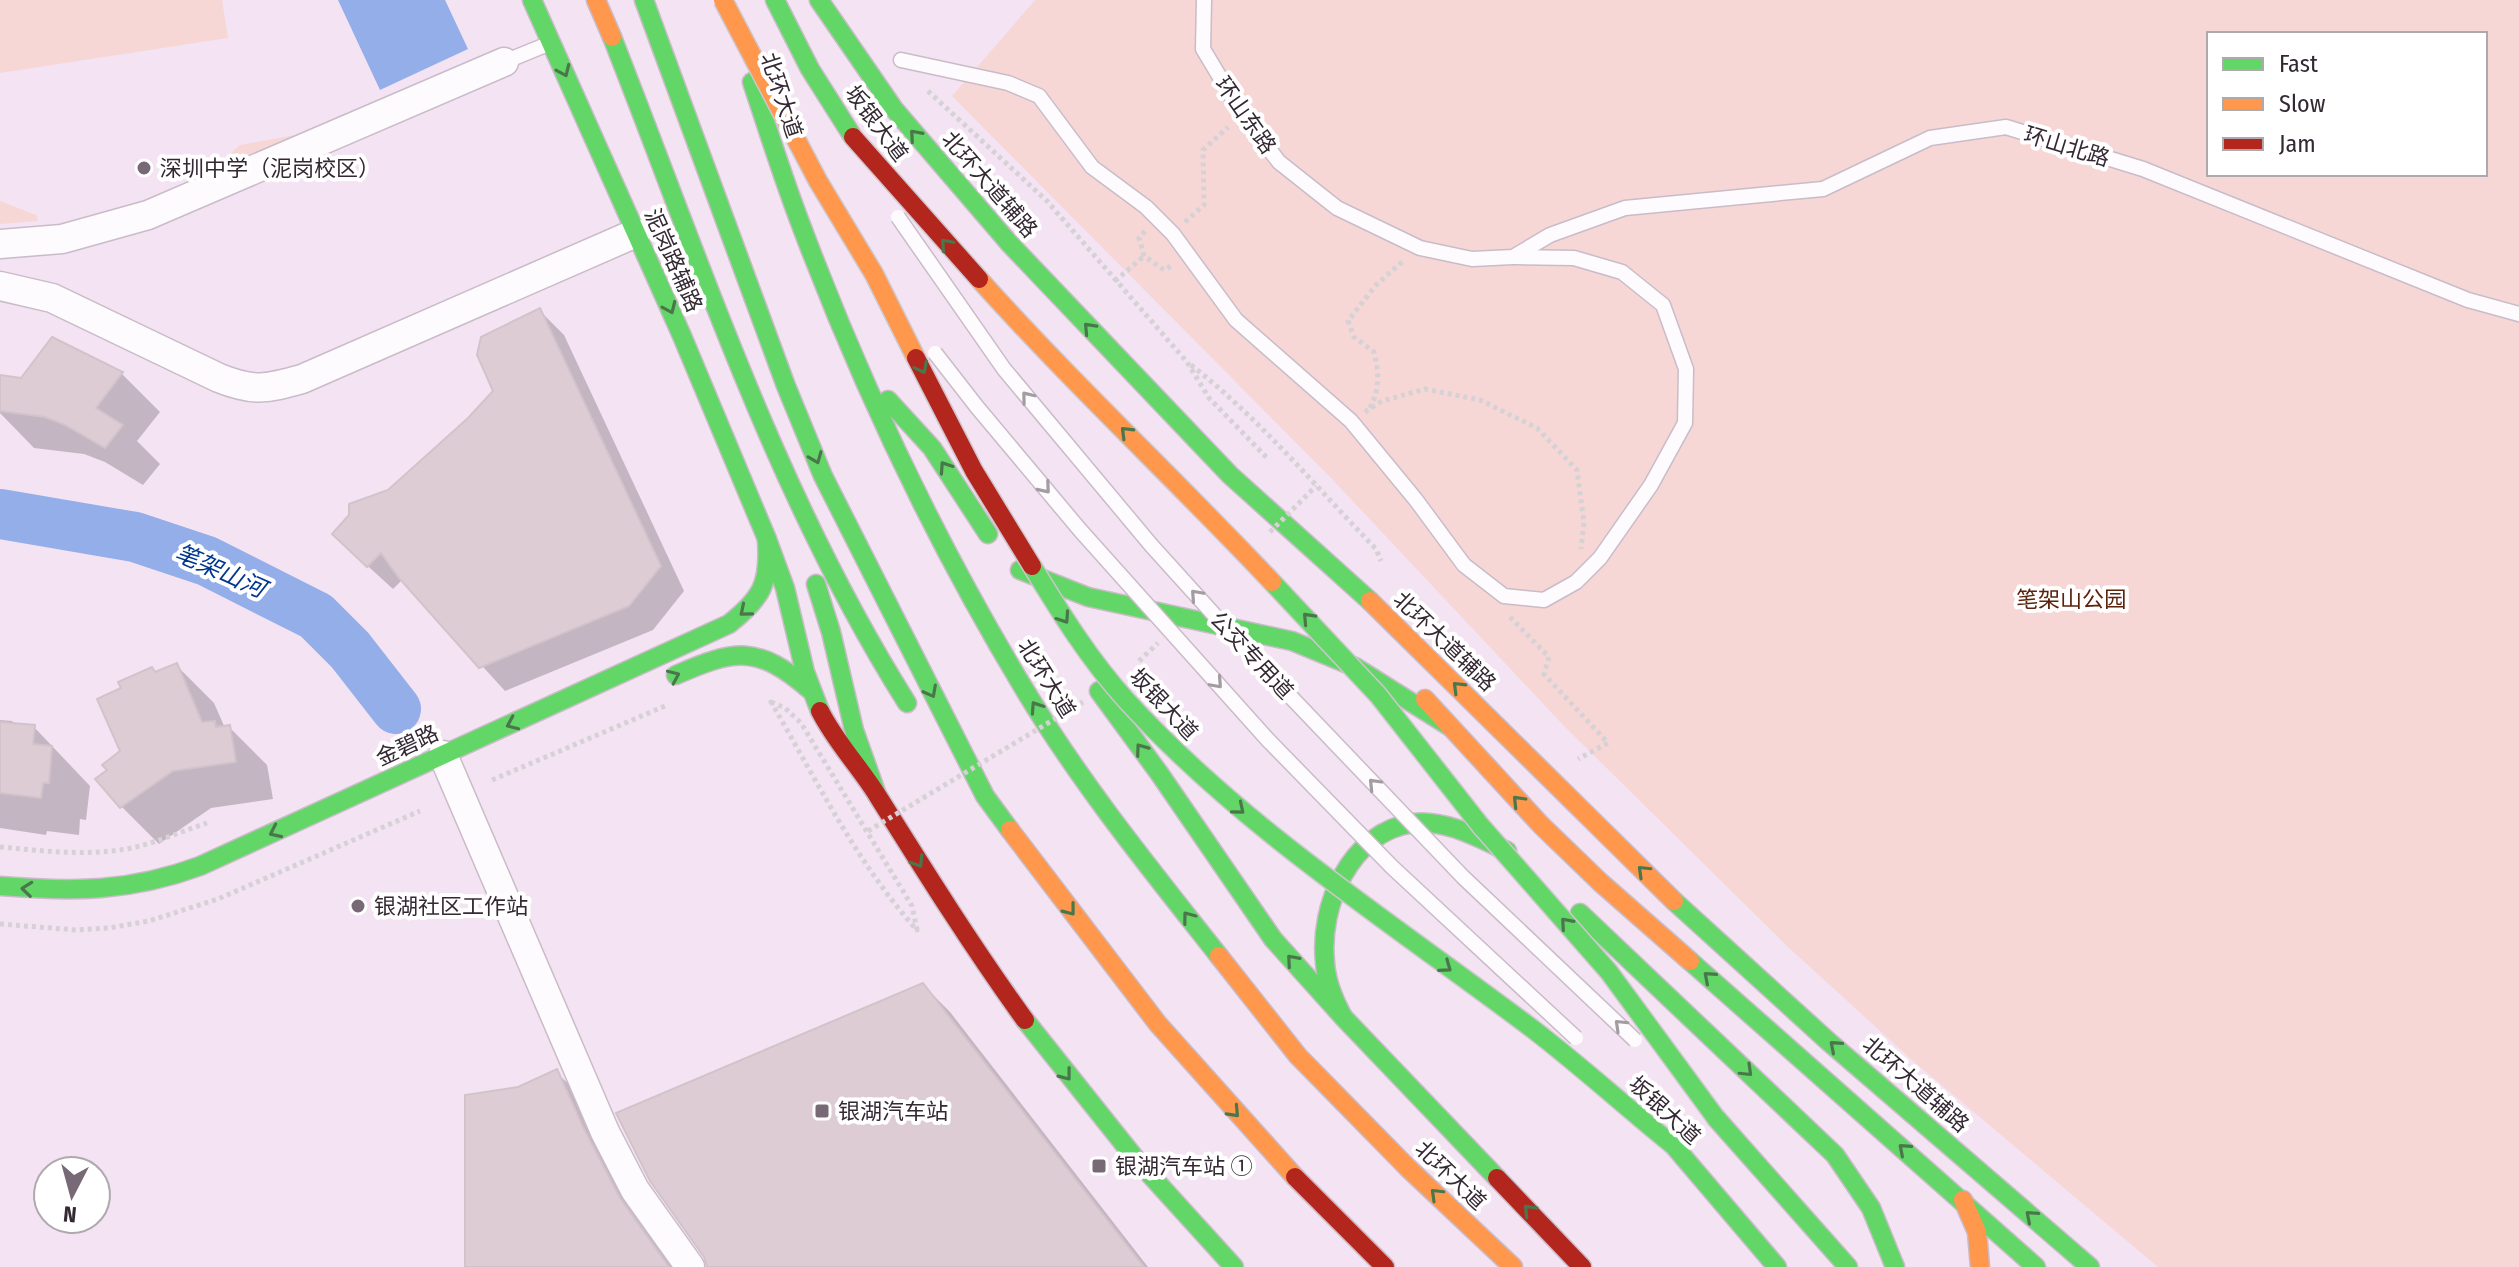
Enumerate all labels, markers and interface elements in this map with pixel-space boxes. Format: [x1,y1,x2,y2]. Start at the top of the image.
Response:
legend [2207,32,2487,176]
street label: 北环大道 [755,49,808,141]
text: Fast [2279,50,2318,78]
one-way arrow [554,63,570,77]
street label: 环山东路 [1209,71,1282,159]
street label: 坂银大道 [839,80,914,167]
text: Slow [2279,90,2326,118]
street label: 环山北路 [2021,121,2113,172]
street label: 北环大道辅路 [936,126,1043,243]
one-way arrow [910,129,925,144]
text: Jam [2279,130,2316,158]
place label: 深圳中学（泥岗校区） [160,155,380,182]
marker: 深圳中学（泥岗校区） [135,159,153,177]
street label: 泥岗路辅路 [639,204,708,316]
one-way arrow [942,239,956,254]
one-way arrow [660,300,676,315]
one-way arrow [1084,323,1098,338]
one-way arrow [913,360,928,375]
one-way arrow [1022,392,1037,406]
one-way arrow [1121,427,1135,441]
one-way arrow [806,450,823,464]
one-way arrow [939,461,954,475]
one-way arrow [1035,479,1050,493]
water label: 笔架山河 [170,539,273,605]
street label: 北环大道辅路 [1388,586,1502,697]
park label: 笔架山公园 [2016,586,2126,613]
one-way arrow [1190,590,1205,604]
one-way arrow [740,601,755,616]
street label: 公交专用道 [1204,606,1299,705]
one-way arrow [1055,610,1070,624]
one-way arrow [1302,613,1317,627]
street label: 北环大道 [1012,634,1081,723]
street label: 坂银大道 [1124,663,1204,746]
one-way arrow [666,669,680,685]
one-way arrow [1207,674,1222,688]
one-way arrow [1453,682,1467,697]
one-way arrow [921,683,936,698]
one-way arrow [1031,701,1046,715]
one-way arrow [506,714,520,730]
street label: 金碧路 [372,719,443,772]
one-way arrow [1136,743,1151,758]
one-way arrow [1369,779,1384,793]
one-way arrow [1514,795,1528,810]
one-way arrow [1230,799,1245,814]
one-way arrow [269,822,284,838]
one-way arrow [908,853,923,867]
one-way arrow [1637,866,1652,880]
one-way arrow [20,880,33,897]
place label: 银湖社区工作站 [374,893,528,920]
marker: 银湖社区工作站 [349,897,367,915]
one-way arrow [1060,901,1075,915]
one-way arrow [1183,912,1197,926]
one-way arrow [1561,918,1576,933]
one-way arrow [1288,955,1302,970]
one-way arrow [1437,957,1451,972]
one-way arrow [1703,973,1718,987]
one-way arrow [1614,1020,1629,1034]
street label: 北环大道辅路 [1857,1031,1974,1138]
one-way arrow [1829,1041,1844,1056]
one-way arrow [1738,1062,1752,1077]
one-way arrow [1057,1066,1071,1081]
street label: 坂银大道 [1623,1070,1706,1150]
place label: 银湖汽车站 [838,1098,948,1125]
marker: 银湖汽车站 [813,1102,831,1120]
one-way arrow [1225,1102,1239,1117]
street label: 北环大道 [1410,1135,1492,1216]
one-way arrow [1899,1144,1914,1159]
place label: 银湖汽车站 ① [1115,1153,1252,1180]
north arrow [32,1155,112,1235]
marker: 银湖汽车站 ① [1090,1157,1108,1175]
one-way arrow [1431,1189,1445,1203]
text: N [62,1200,78,1229]
one-way arrow [1523,1205,1538,1219]
one-way arrow [2026,1211,2041,1226]

